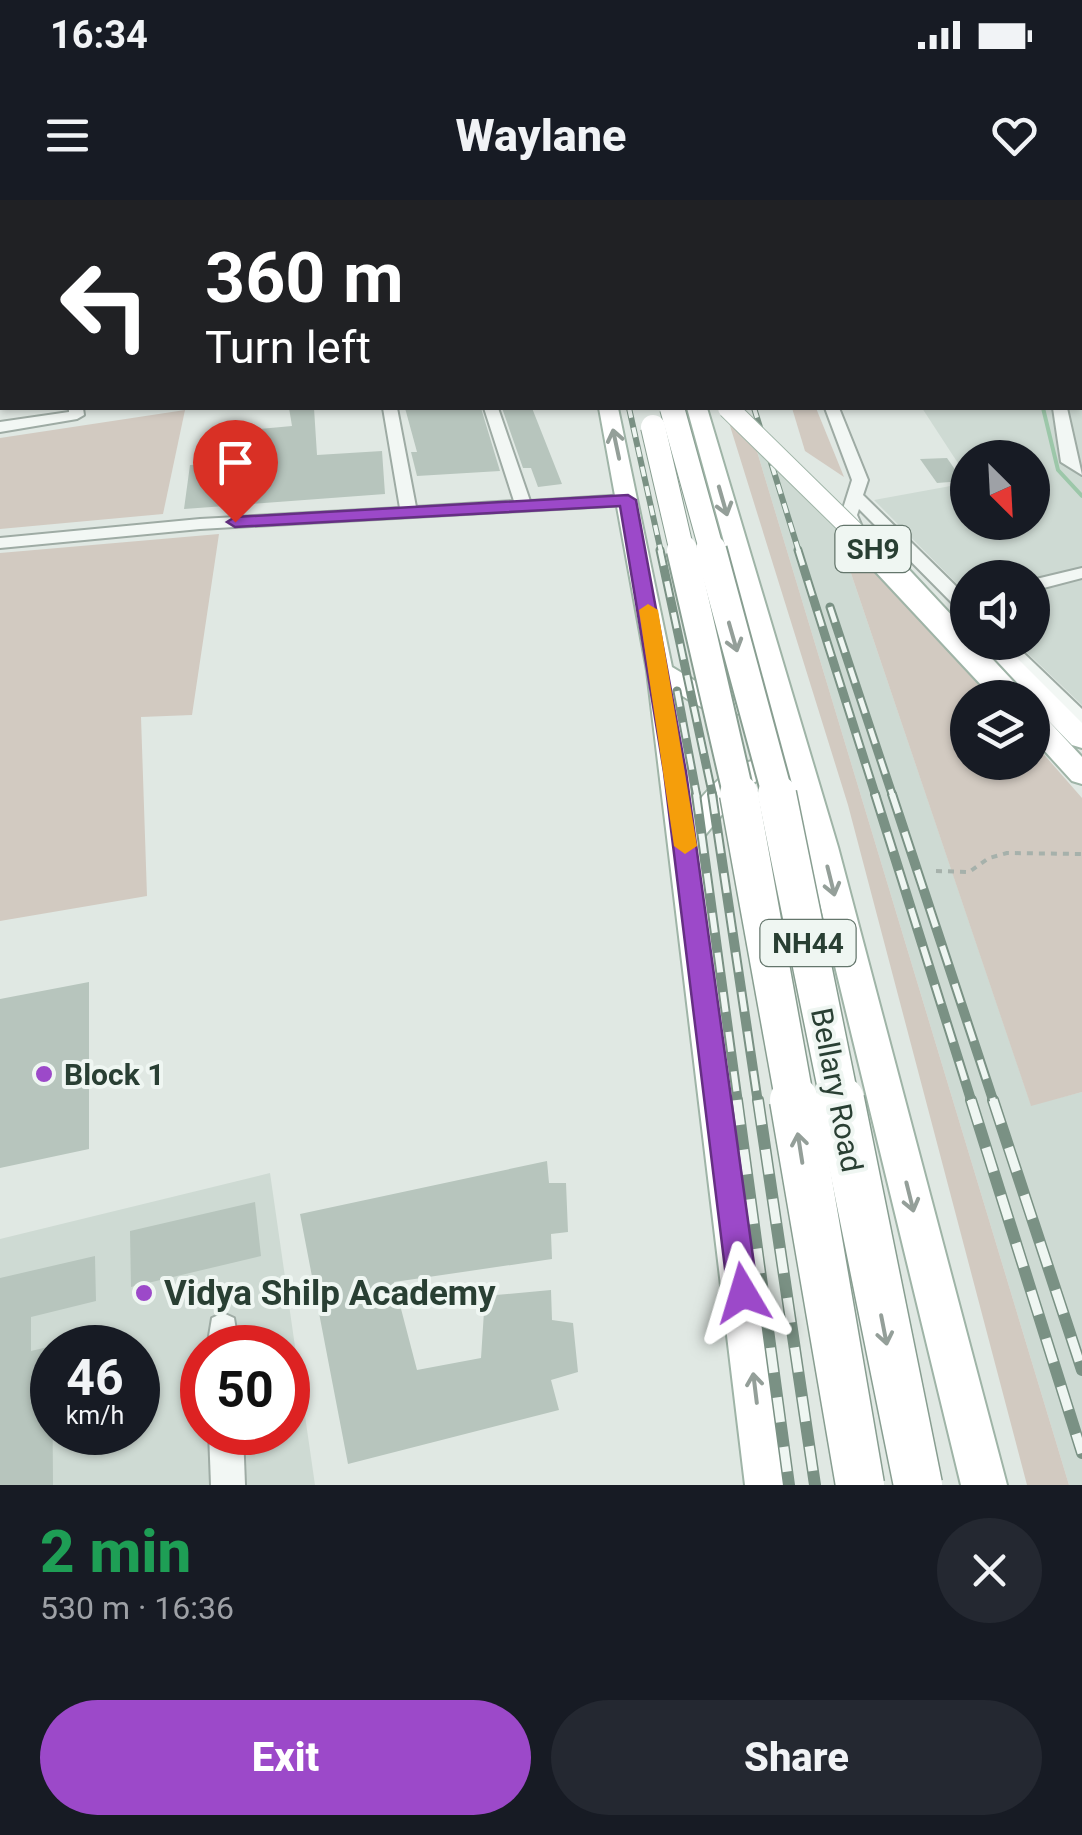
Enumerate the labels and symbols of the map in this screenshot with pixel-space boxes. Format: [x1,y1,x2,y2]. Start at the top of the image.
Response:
pin [193,420,278,523]
one-way arrow [605,429,624,461]
north arrow [950,440,1050,540]
one-way arrow [715,485,733,517]
road number: SH9 [836,526,910,572]
one-way arrow [725,621,743,652]
one-way arrow [823,865,842,896]
road number: NH44 [760,920,856,966]
street label: Bellary Road [804,1005,870,1175]
place label: Block 1 [64,1057,164,1092]
marker: Block 1 [33,1063,55,1085]
one-way arrow [790,1132,809,1165]
one-way arrow [901,1181,920,1212]
position arrow [691,1241,795,1345]
place label: Vidya Shilp Academy [164,1273,496,1314]
marker: Vidya Shilp Academy [133,1282,155,1304]
one-way arrow [875,1313,894,1346]
speed limit sign: 50 [180,1325,310,1455]
one-way arrow [746,1373,764,1405]

